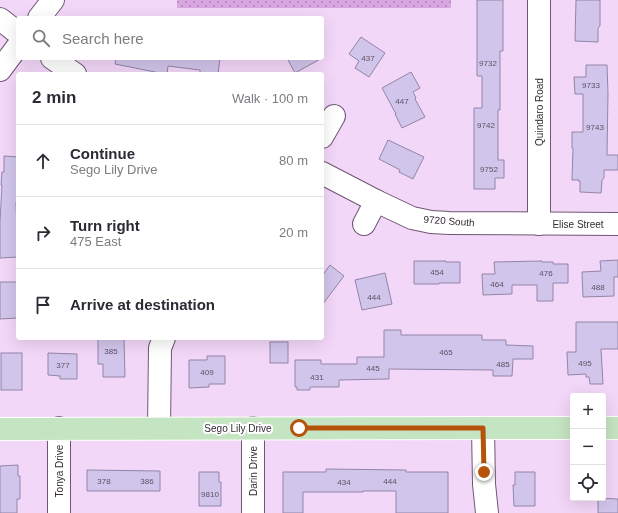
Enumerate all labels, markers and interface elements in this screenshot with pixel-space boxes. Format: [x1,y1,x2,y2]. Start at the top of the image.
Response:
search box [16,16,324,60]
icon: search [30,27,52,49]
text: Search here [62,30,144,47]
house number: 437 [361,54,375,63]
house number: 9732 [479,59,497,68]
street label: Quindaro Road [534,78,545,146]
house number: 9733 [582,81,600,90]
text: 2 min [32,88,76,107]
text: Walk · 100 m [232,91,308,106]
house number: 447 [395,97,409,106]
house number: 9742 [477,121,495,130]
house number: 9743 [586,123,604,132]
text: Continue [70,145,135,162]
icon: ahead [32,150,54,172]
text: 80 m [279,153,308,168]
text: Sego Lily Drive [70,162,157,177]
house number: 9752 [480,165,498,174]
street label: 9720 South [423,214,475,228]
text: Turn right [70,217,140,234]
street label: Elise Street [552,219,604,230]
icon: right [32,222,54,244]
text: 20 m [279,225,308,240]
text: 475 East [70,234,121,249]
house number: 454 [430,268,444,277]
house number: 476 [539,269,553,278]
house number: 464 [490,280,504,289]
house number: 488 [591,283,605,292]
house number: 444 [367,293,381,302]
icon: arrive [32,294,54,316]
text: Arrive at destination [70,296,215,313]
house number: 385 [104,347,118,356]
house number: 465 [439,348,453,357]
house number: 495 [578,359,592,368]
house number: 485 [496,360,510,369]
house number: 377 [56,361,70,370]
house number: 445 [366,364,380,373]
house number: 409 [200,368,214,377]
house number: 431 [310,373,324,382]
map controls [570,393,606,501]
button: + [570,393,606,429]
route start [290,419,308,437]
street label: Sego Lily Drive [204,423,272,434]
button: − [570,429,606,465]
street label: Tonya Drive [54,444,65,497]
street label: Darin Drive [248,446,259,496]
route end [475,463,493,481]
button: locate [570,465,606,501]
house number: 378 [97,477,111,486]
house number: 386 [140,477,154,486]
house number: 444 [383,477,397,486]
house number: 434 [337,478,351,487]
house number: 9810 [201,490,219,499]

